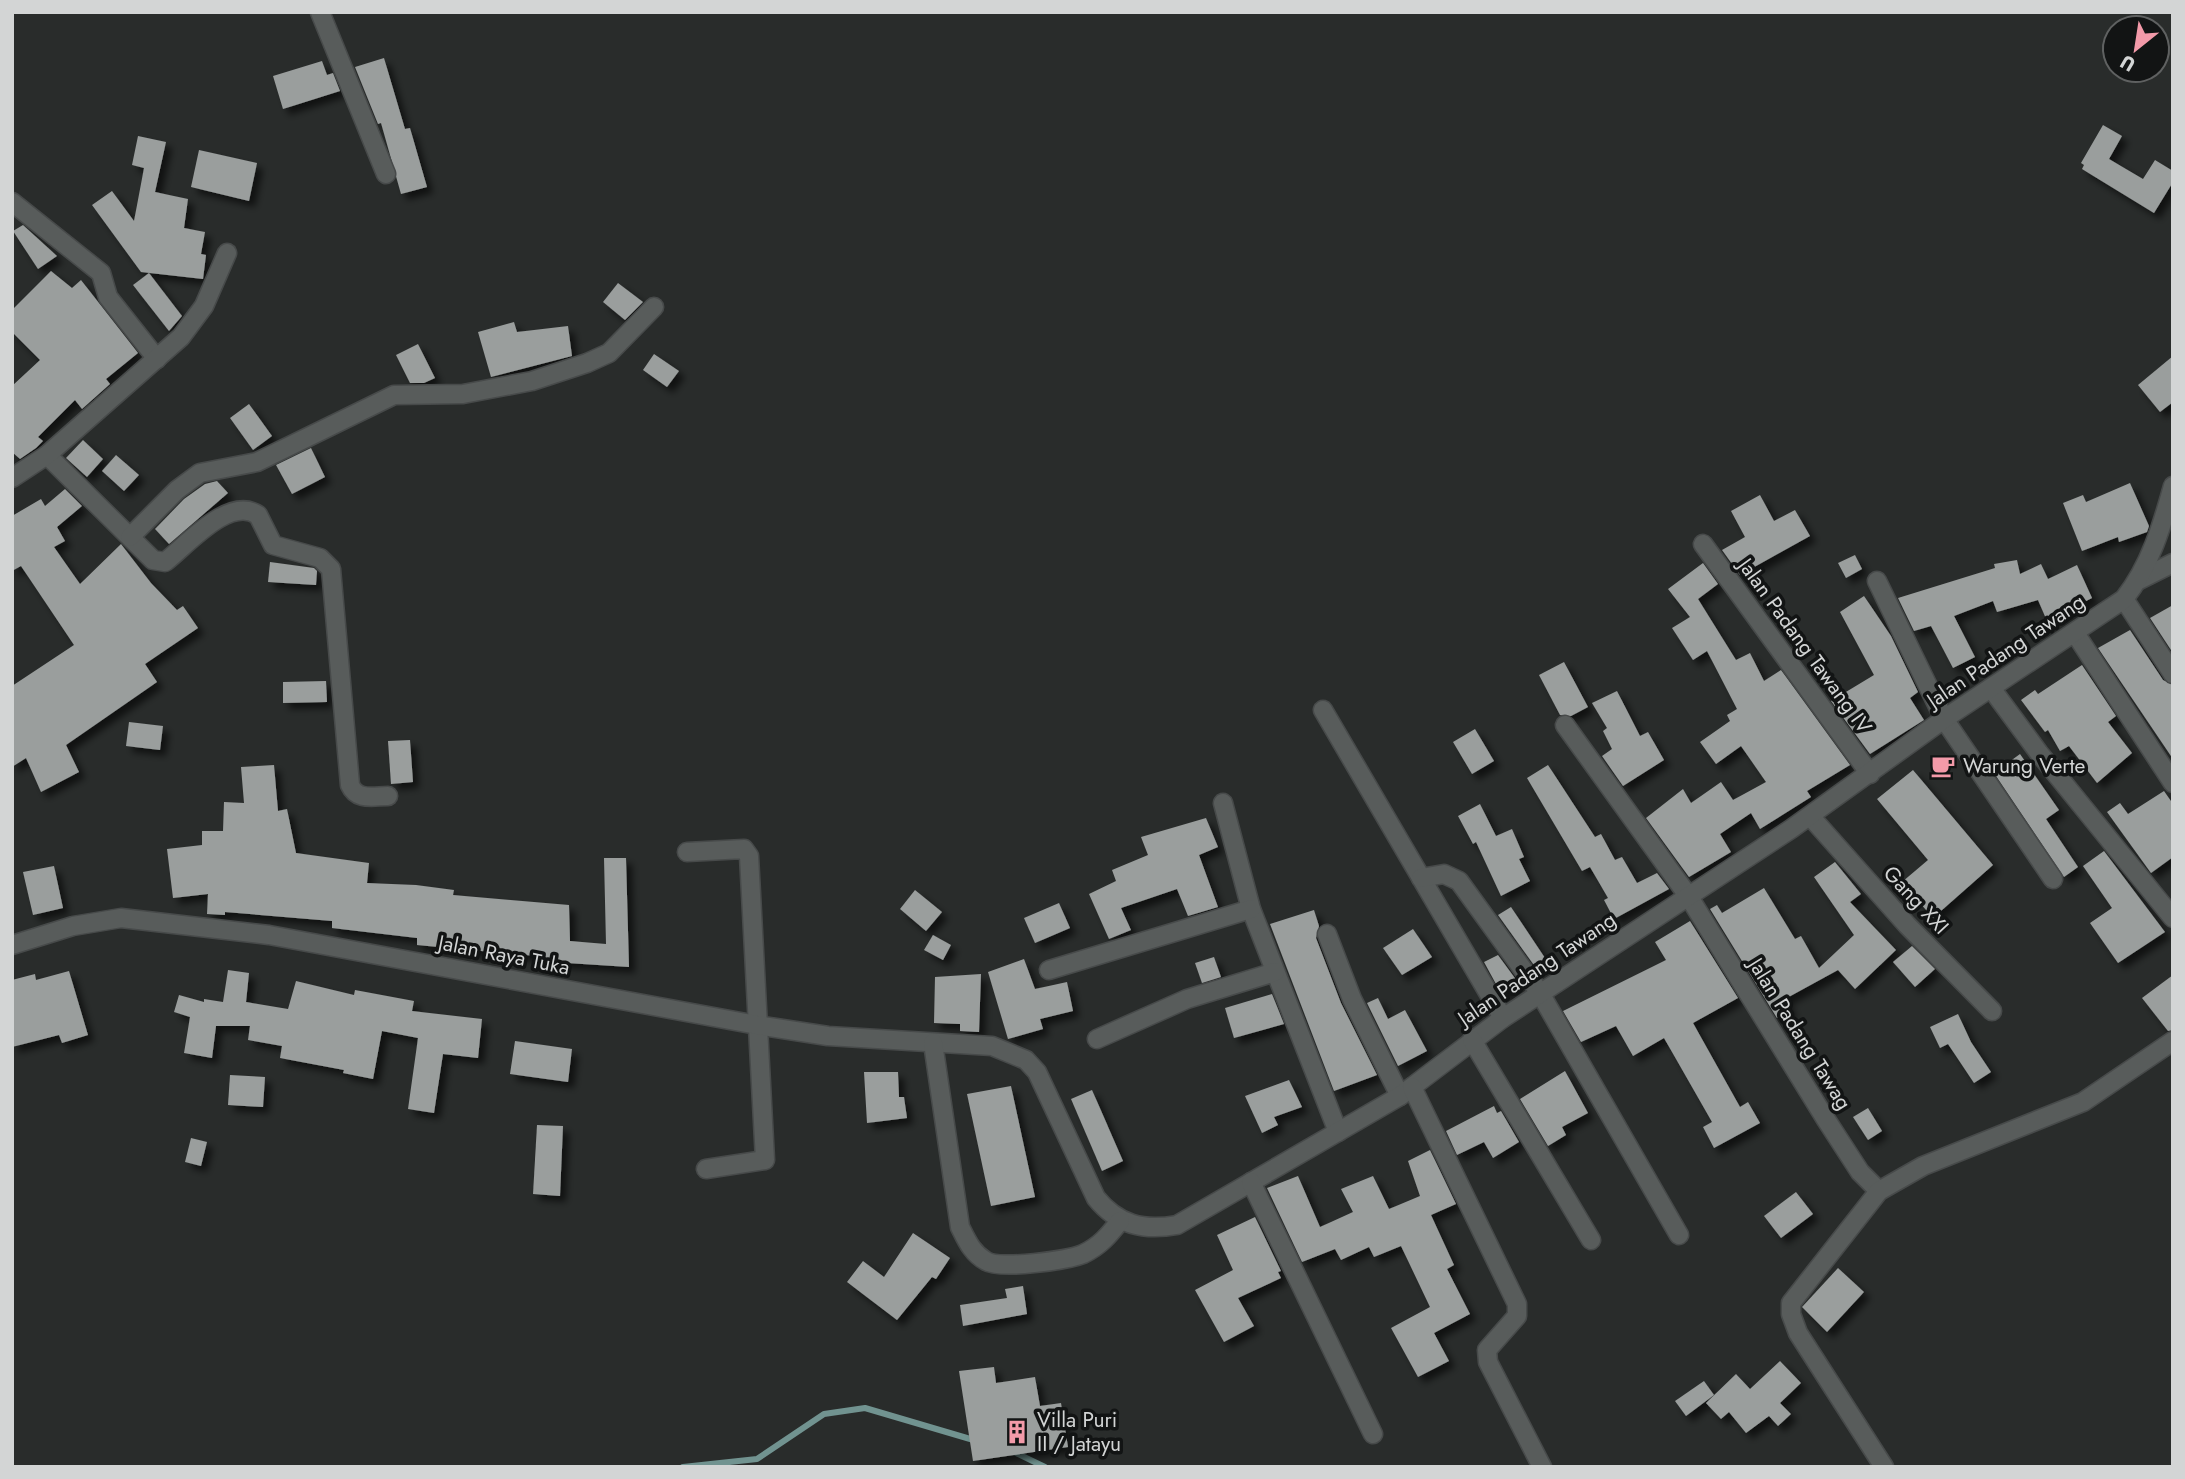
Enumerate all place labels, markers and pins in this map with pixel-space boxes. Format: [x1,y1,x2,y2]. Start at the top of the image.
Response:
place label: Warung Verte [1963,751,2086,781]
cafe icon: Warung Verte [1929,752,1957,780]
place label: Villa Puri II / Jatayu [1037,1405,1121,1459]
building icon: Villa Puri II / Jatayu [1003,1418,1031,1446]

